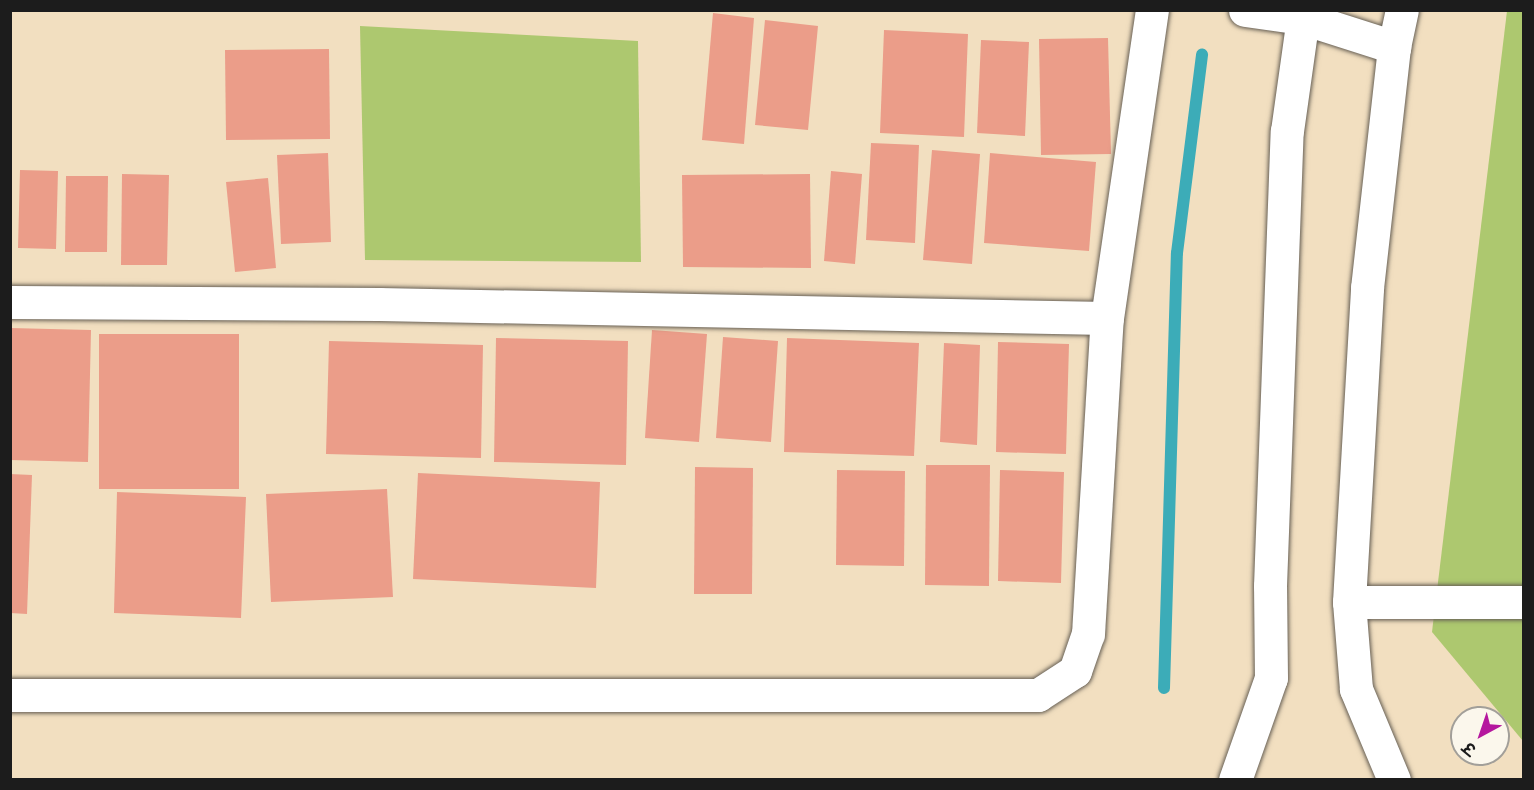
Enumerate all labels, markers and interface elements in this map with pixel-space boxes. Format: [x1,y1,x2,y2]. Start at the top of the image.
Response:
north arrow [1450,706,1510,766]
text: उ [1459,737,1480,759]

